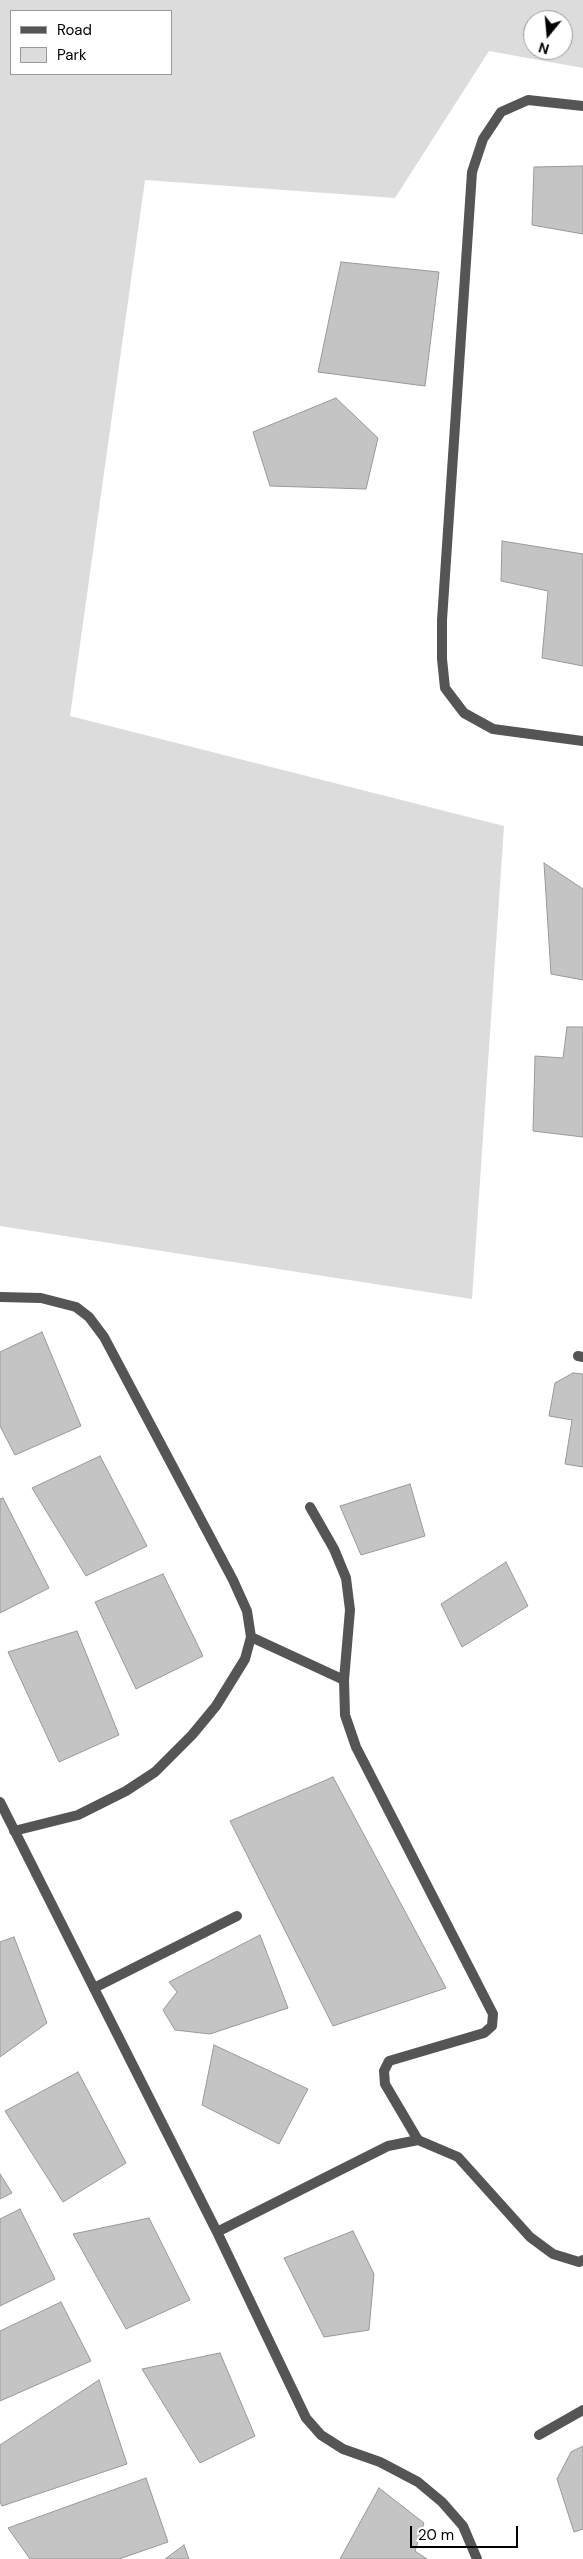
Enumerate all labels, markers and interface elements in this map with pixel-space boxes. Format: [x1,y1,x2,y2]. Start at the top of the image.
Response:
legend [10,10,172,75]
north arrow [523,10,573,60]
text: Road [57,20,92,40]
text: N [536,38,551,58]
text: Park [57,45,87,65]
scale bar [413,2516,520,2548]
text: 20 m [418,2525,454,2545]

